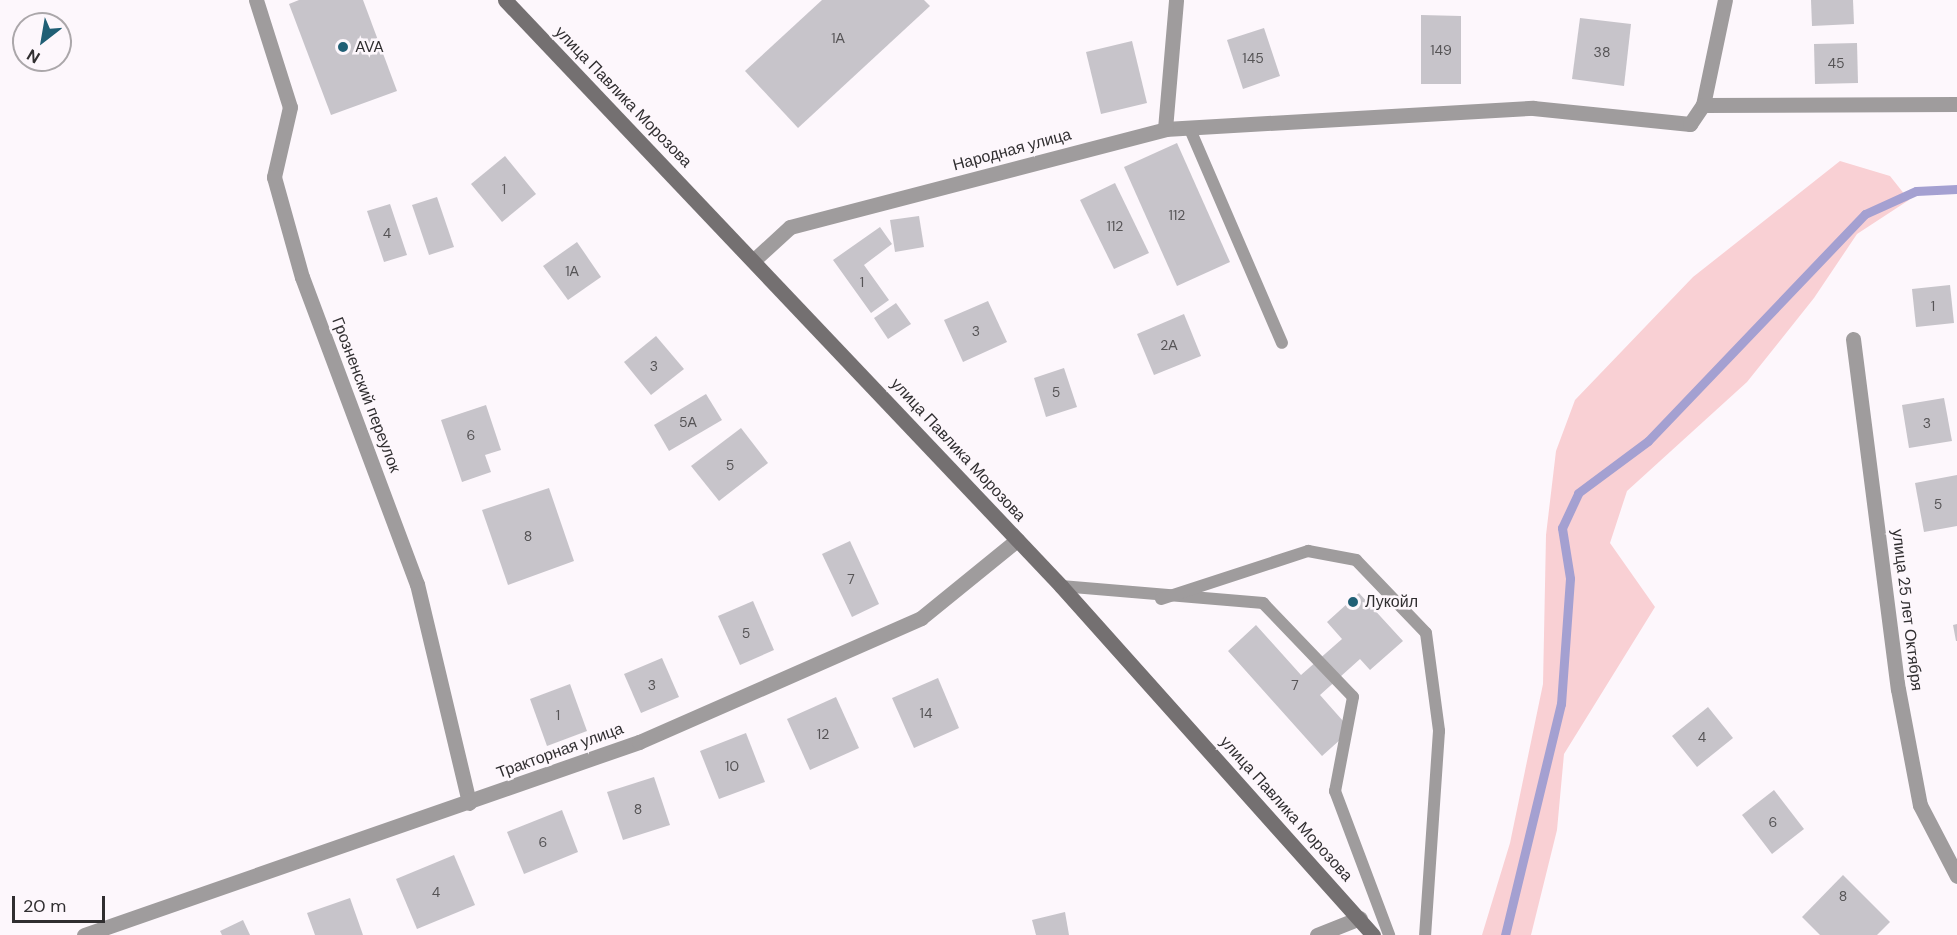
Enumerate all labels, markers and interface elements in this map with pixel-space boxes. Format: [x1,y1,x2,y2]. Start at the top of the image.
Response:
north arrow [12,12,72,72]
street label: улица Павлика Морозова [551,22,695,172]
house number: 1А [831,30,845,46]
place label: AVA [355,37,384,57]
marker: AVA [336,40,350,54]
house number: 149 [1430,42,1452,58]
text: N [23,44,44,68]
house number: 38 [1594,44,1610,60]
house number: 145 [1242,50,1264,66]
house number: 45 [1827,55,1845,71]
street label: Народная улица [951,125,1073,175]
house number: 1 [502,181,506,197]
house number: 112 [1169,207,1185,223]
house number: 112 [1107,218,1123,234]
house number: 4 [383,225,391,241]
house number: 1А [565,263,579,279]
house number: 1 [860,274,864,290]
house number: 1 [1931,298,1935,314]
street label: Грозненский переулок [328,315,404,475]
house number: 3 [972,323,980,339]
house number: 2А [1160,337,1178,353]
house number: 3 [650,358,658,374]
street label: улица Павлика Морозова [887,374,1029,526]
house number: 5 [1052,384,1060,400]
house number: 5А [679,414,697,430]
house number: 3 [1923,415,1931,431]
house number: 6 [467,427,475,443]
house number: 5 [726,457,734,473]
house number: 5 [1934,496,1942,512]
house number: 8 [524,528,532,544]
street label: улица 25 лет Октября [1888,528,1926,692]
house number: 7 [847,571,855,587]
place label: Лукойл [1365,592,1418,612]
marker: Лукойл [1346,595,1360,609]
house number: 5 [742,625,750,641]
house number: 3 [648,677,656,693]
house number: 7 [1291,677,1299,693]
house number: 14 [920,705,932,721]
house number: 1 [556,707,560,723]
street label: Тракторная улица [494,719,626,783]
house number: 12 [817,726,829,742]
house number: 4 [1698,729,1706,745]
street label: улица Павлика Морозова [1216,732,1356,886]
house number: 10 [725,758,739,774]
house number: 8 [634,801,642,817]
house number: 6 [1769,814,1777,830]
house number: 6 [539,834,547,850]
scale bar [15,884,108,922]
house number: 4 [432,884,440,900]
house number: 8 [1839,888,1847,904]
text: 20 m [23,894,66,918]

